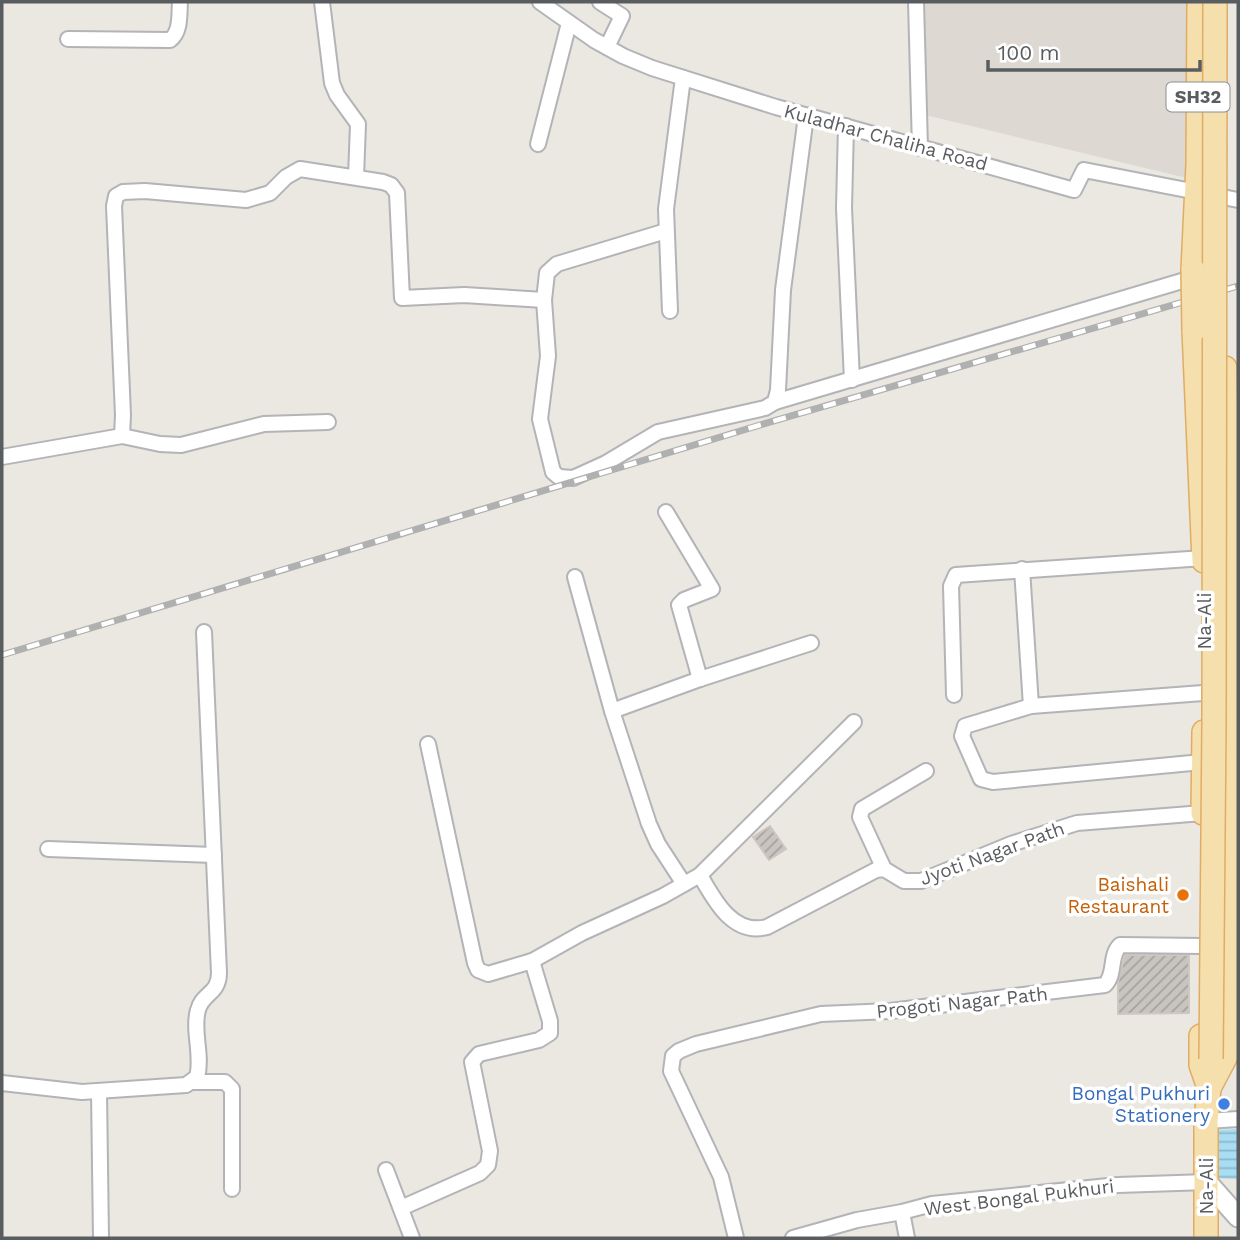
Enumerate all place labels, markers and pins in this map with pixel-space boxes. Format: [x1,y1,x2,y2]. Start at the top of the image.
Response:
place label: Baishali Restaurant [1067,873,1169,918]
marker: Baishali Restaurant [1175,887,1191,903]
place label: Bongal Pukhuri Stationery [1072,1082,1210,1127]
marker: Bongal Pukhuri Stationery [1216,1096,1232,1112]

